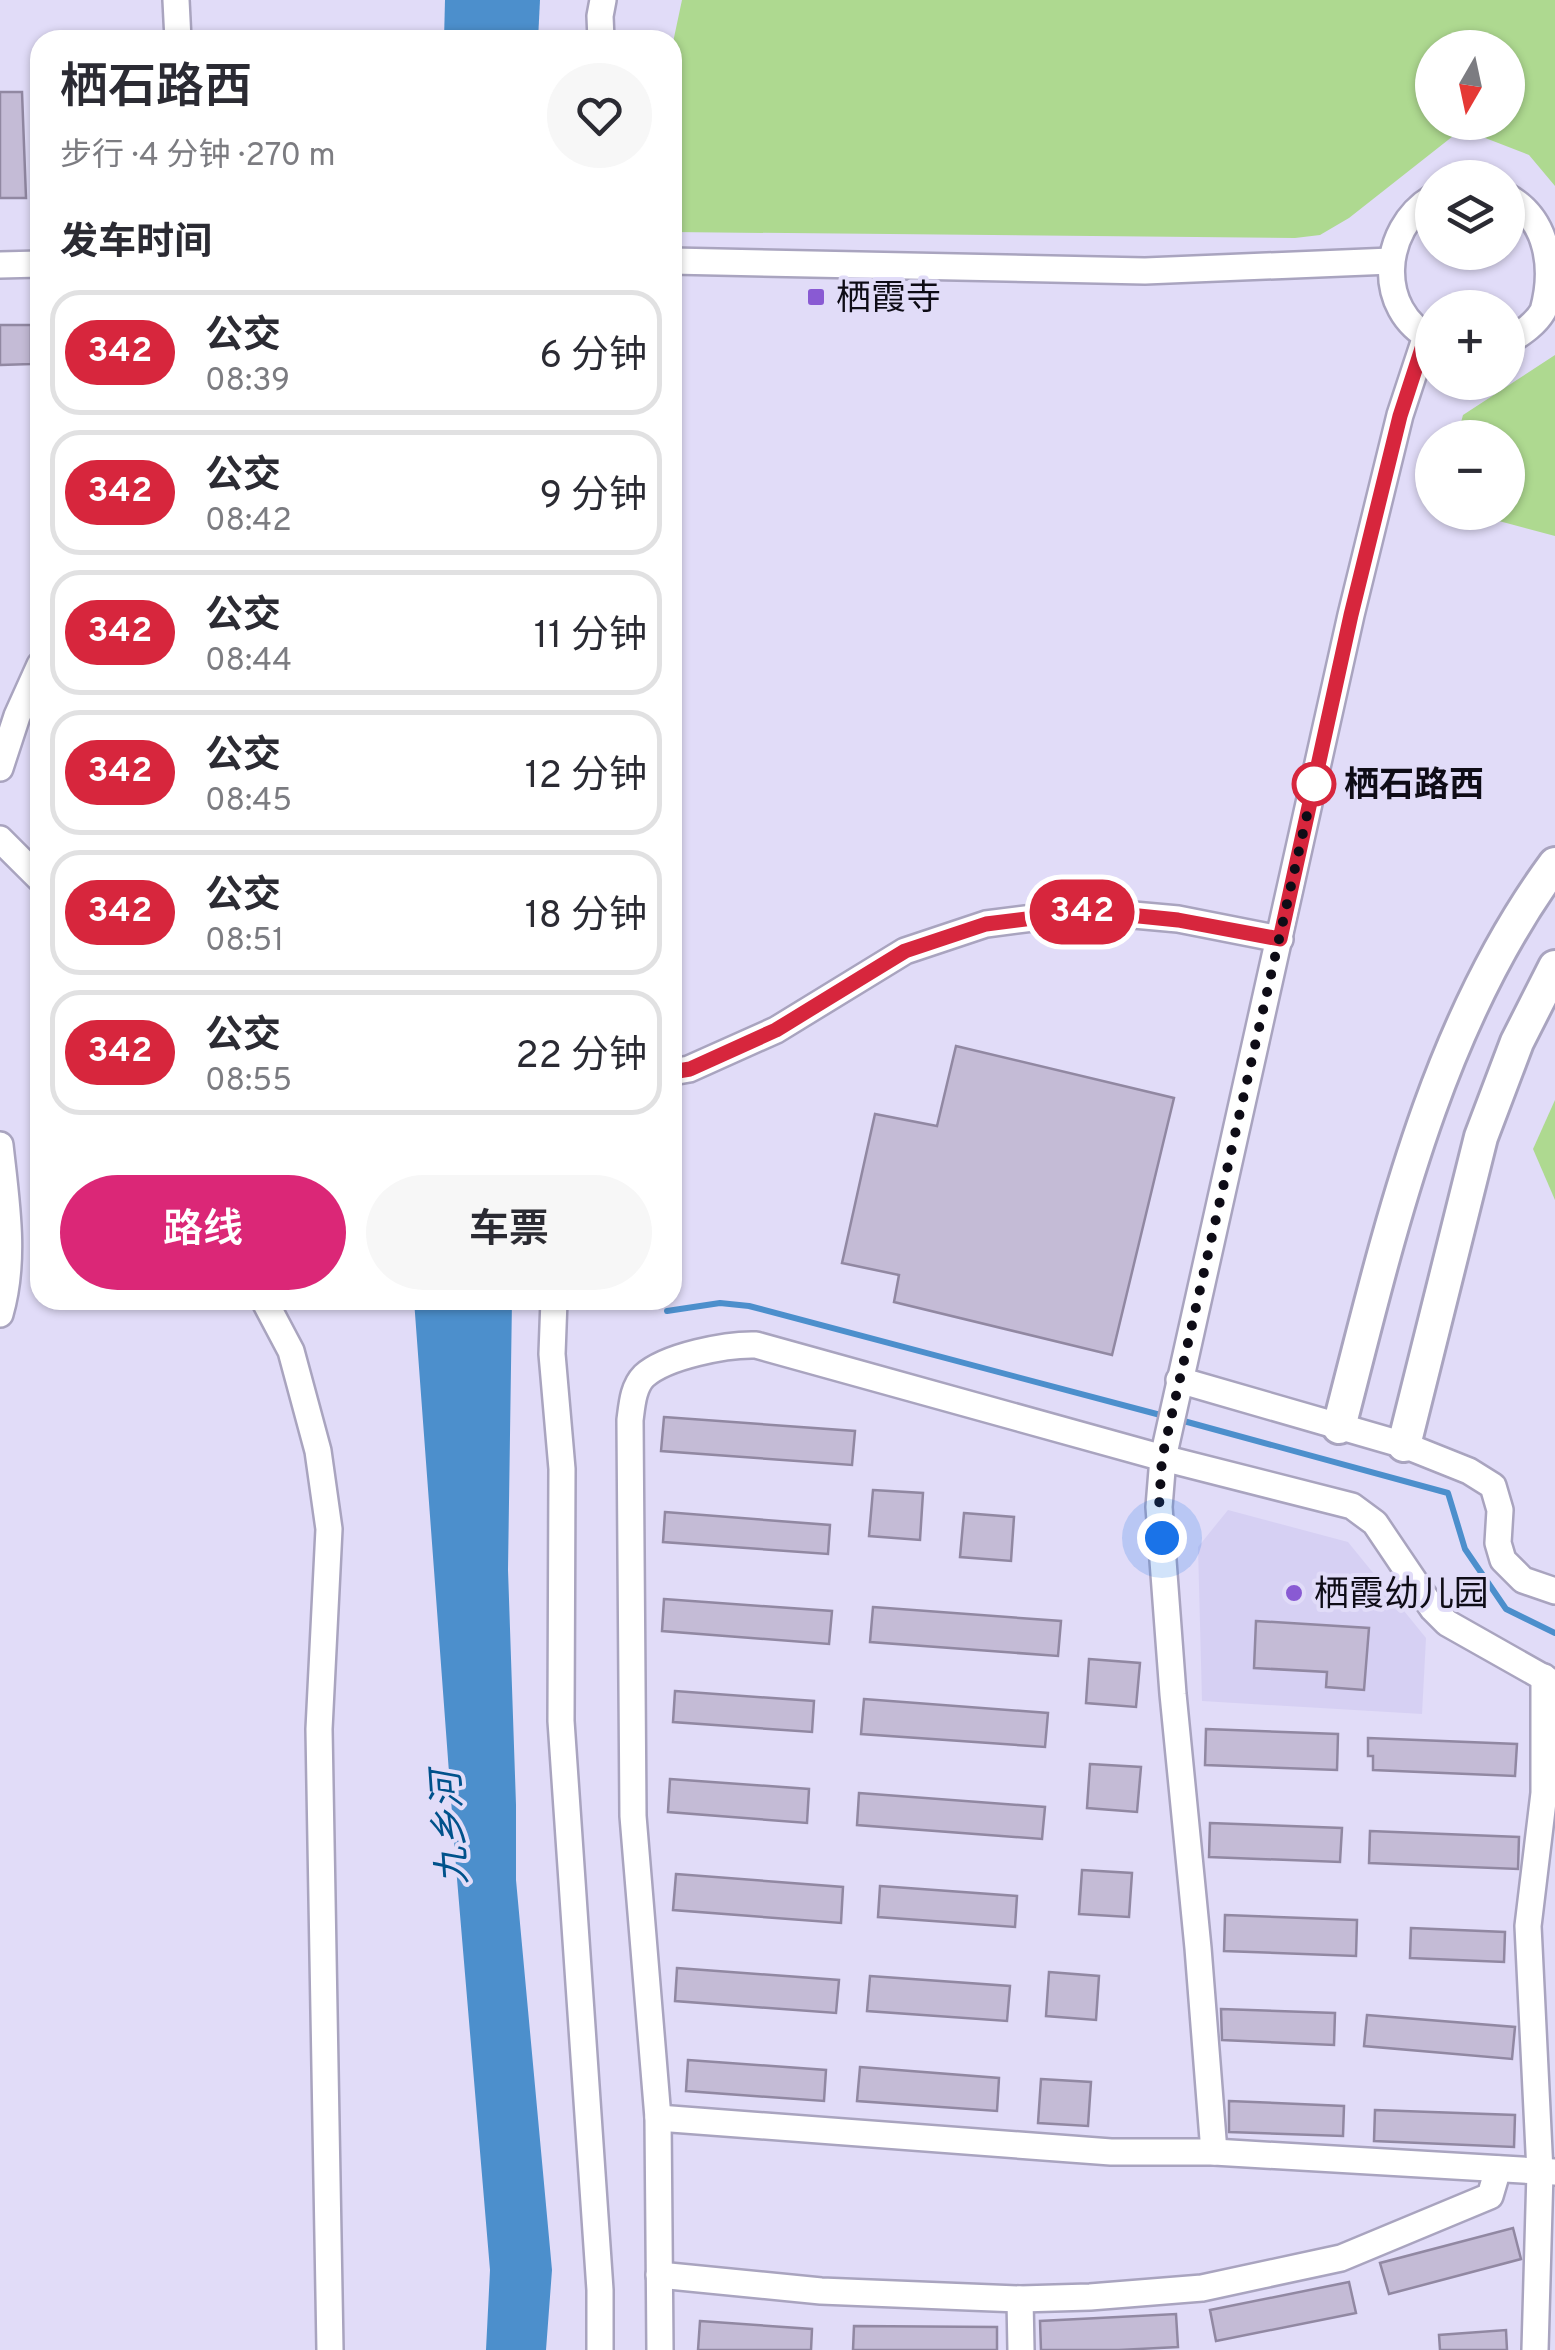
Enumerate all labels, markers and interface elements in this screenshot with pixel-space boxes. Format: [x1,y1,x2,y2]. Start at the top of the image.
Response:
north arrow [1415,30,1525,140]
map controls [1415,30,1525,530]
text: 栖石路西 [60,60,252,120]
button: heart [547,63,652,168]
text: 步行 · 4 分钟 · 270 m [60,137,336,177]
button: layers [1415,160,1525,270]
text: 发车时间 [60,220,212,269]
place label: 栖霞寺 [836,278,941,322]
marker: 栖霞寺 [805,286,827,308]
button: + [1415,290,1525,400]
text: 公交 [205,313,281,362]
text: 342 [88,330,152,374]
text: 6 分钟 [539,333,647,382]
text: 08:39 [205,362,290,402]
button: − [1415,420,1525,530]
text: 公交 [205,453,281,502]
text: 342 [88,470,152,514]
text: 9 分钟 [539,473,647,522]
text: 08:42 [205,502,292,542]
text: 公交 [205,593,281,642]
text: 342 [88,610,152,654]
text: 11 分钟 [534,613,647,662]
text: 08:44 [205,642,292,682]
text: 公交 [205,733,281,782]
text: 342 [88,750,152,794]
text: 12 分钟 [525,753,647,802]
marker: 栖石路西 [1293,763,1335,805]
place label: 栖石路西 [1344,765,1484,809]
text: 08:45 [205,782,292,822]
text: 公交 [205,873,281,922]
line badge: 342 [1024,880,1140,944]
text: 342 [88,890,152,934]
text: 342 [1050,890,1114,934]
text: 18 分钟 [525,893,647,942]
text: 08:51 [205,922,284,962]
text: 公交 [205,1013,281,1062]
text: 342 [88,1030,152,1074]
text: 22 分钟 [516,1033,647,1082]
text: 08:55 [205,1062,292,1102]
button: 路线 [60,1175,346,1290]
button: 车票 [366,1175,652,1290]
your location [1137,1513,1187,1563]
place label: 栖霞幼儿园 [1314,1574,1489,1618]
marker: 栖霞幼儿园 [1283,1582,1305,1604]
water label: 九乡河 [424,1762,481,1886]

